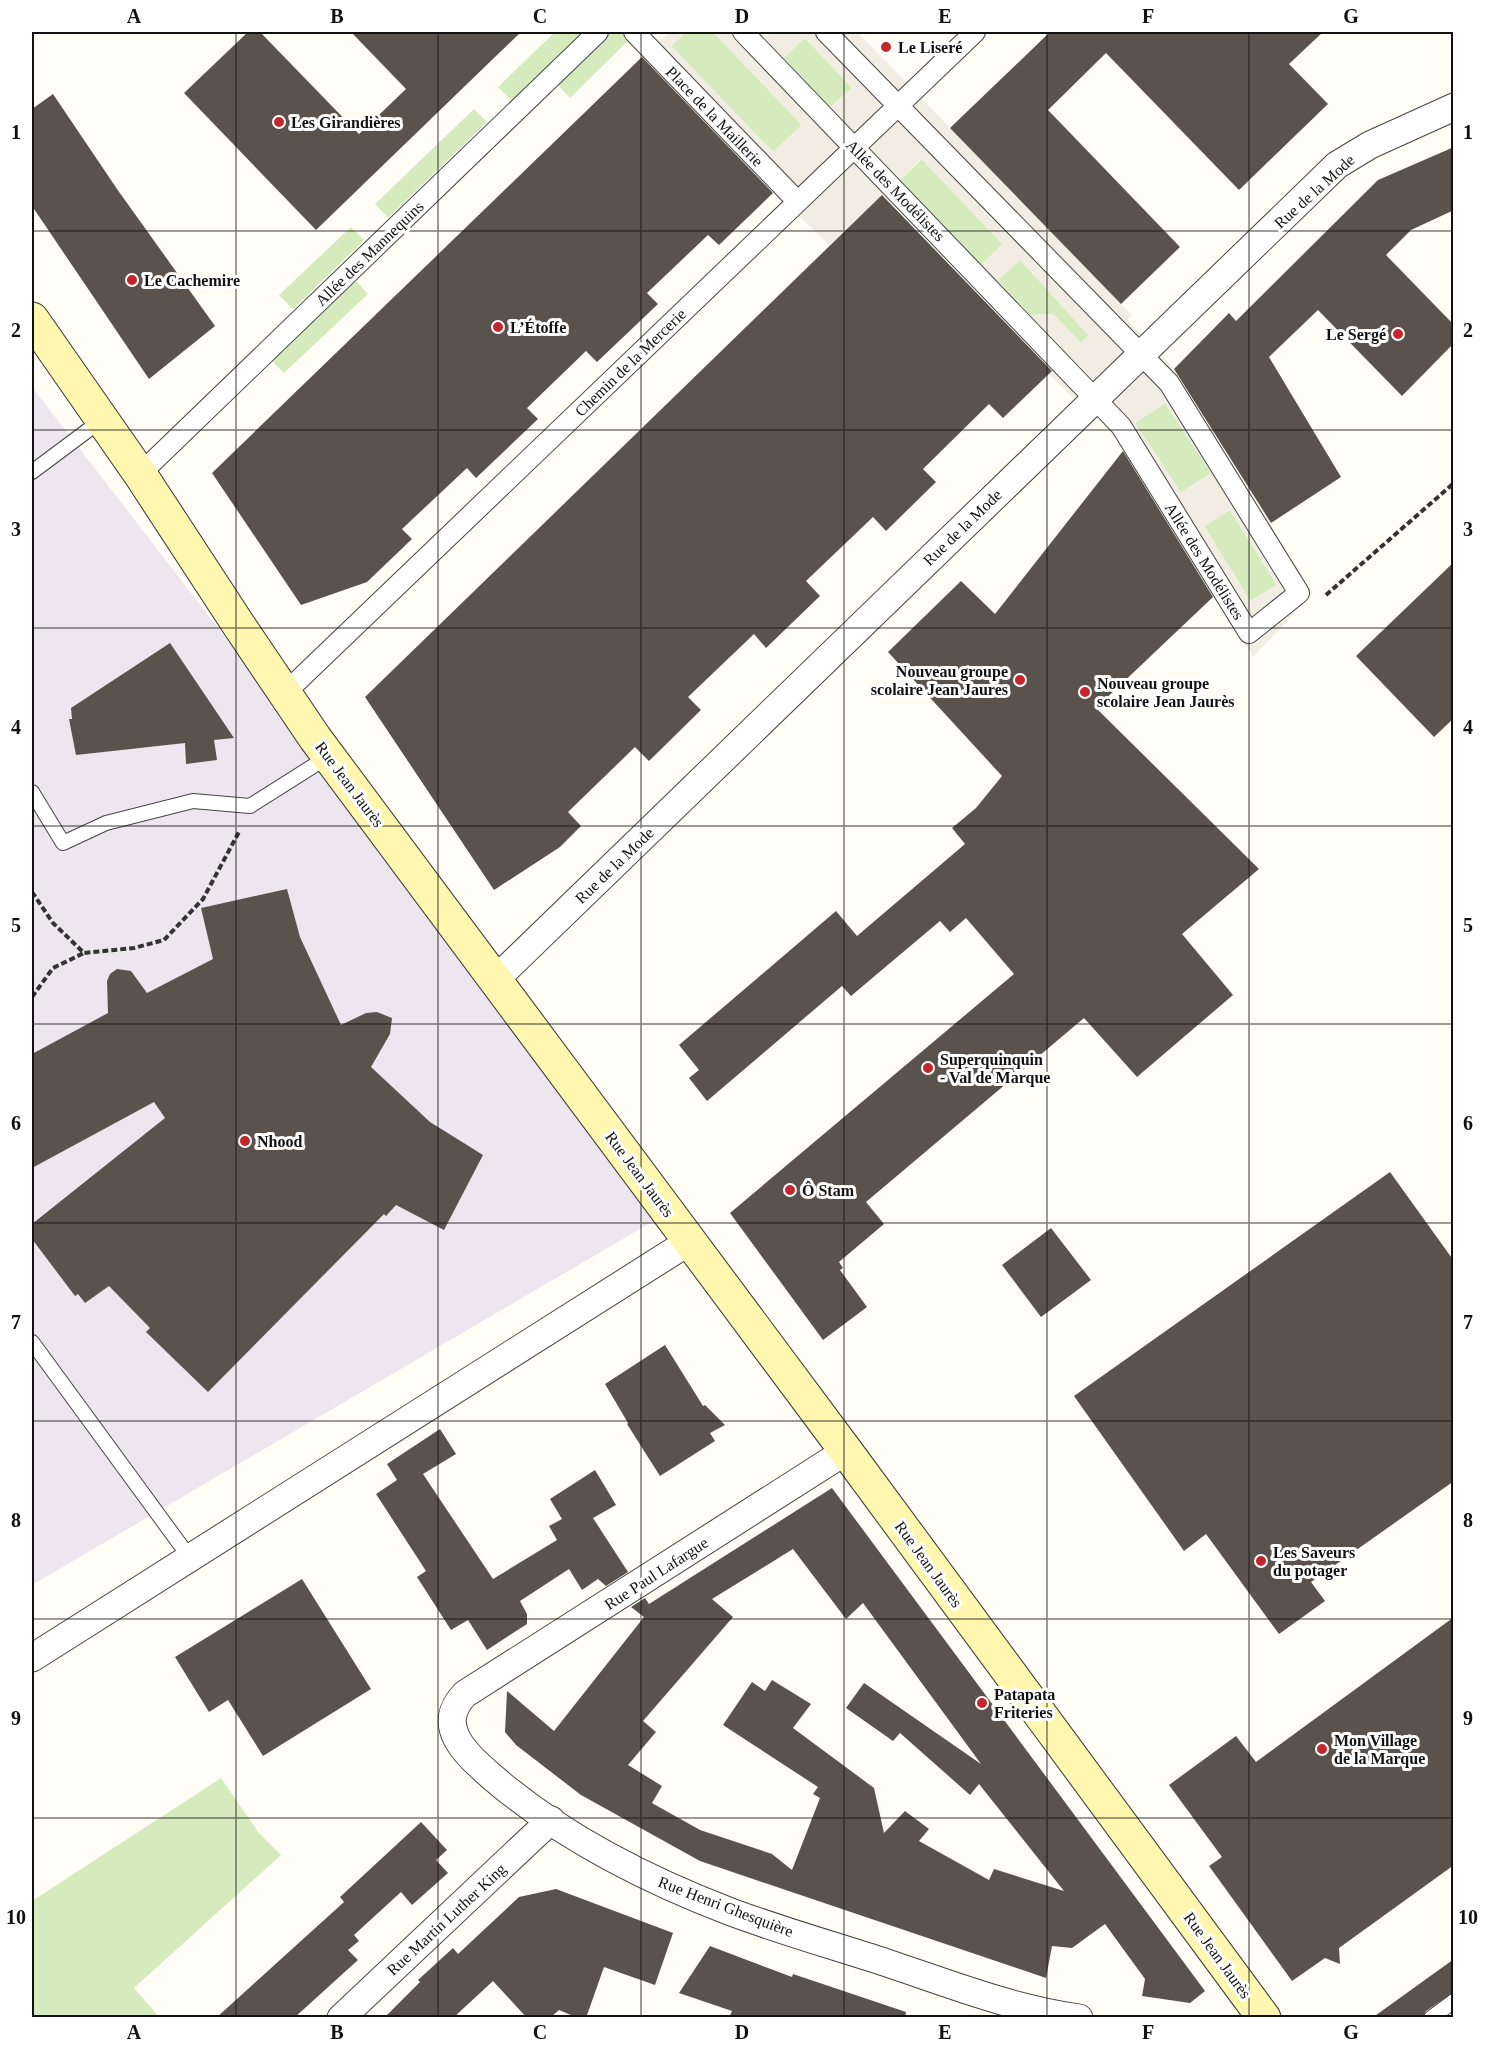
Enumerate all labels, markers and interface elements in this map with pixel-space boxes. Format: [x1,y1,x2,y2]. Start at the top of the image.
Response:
text: A [127,5,142,27]
text: B [330,5,344,27]
text: C [533,5,547,27]
text: D [735,5,749,27]
text: E [938,5,952,27]
text: F [1142,5,1154,27]
text: G [1343,5,1359,27]
place label: Le Liseré [898,39,962,56]
marker: Le Liseré [879,40,893,54]
street label: Place de la Maillerie [663,63,767,170]
place label: Les Girandières [291,114,400,131]
marker: Les Girandières [272,115,286,129]
text: 1 [11,121,21,143]
text: 1 [1463,121,1473,143]
street label: Allée des Modélistes [843,136,948,245]
street label: Rue de la Mode [1271,151,1358,232]
street label: Allée des Mannequins [312,198,427,310]
place label: Le Cachemire [144,272,240,289]
marker: Le Cachemire [125,273,139,287]
street label: Chemin de la Mercerie [572,305,689,420]
place label: L’Étoffe [510,318,566,336]
text: 2 [11,319,21,341]
text: 2 [1463,319,1473,341]
marker: L’Étoffe [491,320,505,334]
place label: Le Sergé [1326,326,1386,344]
marker: Le Sergé [1391,327,1405,341]
street label: Rue de la Mode [920,486,1005,569]
street label: Allée des Modélistes [1162,500,1247,623]
text: 3 [11,518,21,540]
text: 3 [1463,518,1473,540]
place label: Nouveau groupe scolaire Jean Jaures [871,663,1008,698]
marker: Nouveau groupe scolaire Jean Jaures [1013,673,1027,687]
place label: Nouveau groupe scolaire Jean Jaurès [1097,675,1234,710]
marker: Nouveau groupe scolaire Jean Jaurès [1078,685,1092,699]
text: 4 [11,716,21,738]
text: 4 [1463,716,1473,738]
street label: Rue Jean Jaurès [312,738,387,830]
street label: Rue de la Mode [572,824,657,907]
text: 5 [11,914,21,936]
text: 5 [1463,914,1473,936]
place label: Superquinquin - Val de Marque [940,1051,1050,1087]
marker: Superquinquin - Val de Marque [921,1061,935,1075]
text: 6 [11,1112,21,1134]
text: 6 [1463,1112,1473,1134]
street label: Rue Jean Jaurès [602,1128,677,1220]
place label: Nhood [257,1133,302,1150]
marker: Nhood [238,1134,252,1148]
place label: Ô Stam [802,1181,855,1199]
marker: Ô Stam [783,1183,797,1197]
text: 7 [11,1311,21,1333]
text: 7 [1463,1311,1473,1333]
text: 8 [11,1509,21,1531]
text: 8 [1463,1509,1473,1531]
street label: Rue Jean Jaurès [892,1518,966,1611]
street label: Rue Paul Lafargue [601,1534,712,1614]
place label: Les Saveurs du potager [1273,1544,1355,1580]
marker: Les Saveurs du potager [1254,1554,1268,1568]
place label: Patapata Friteries [994,1686,1055,1721]
marker: Patapata Friteries [975,1696,989,1710]
text: 9 [11,1707,21,1729]
text: 9 [1463,1707,1473,1729]
place label: Mon Village de la Marque [1334,1732,1425,1768]
marker: Mon Village de la Marque [1315,1742,1329,1756]
street label: Rue Martin Luther King [384,1860,510,1979]
street label: Rue Henri Ghesquière [656,1873,796,1941]
text: 10 [6,1906,26,1928]
text: 10 [1458,1906,1478,1928]
street label: Rue Jean Jaurès [1181,1909,1255,2002]
text: A [127,2021,142,2043]
text: B [330,2021,344,2043]
text: C [533,2021,547,2043]
text: D [735,2021,749,2043]
text: E [938,2021,952,2043]
text: F [1142,2021,1154,2043]
text: G [1343,2021,1359,2043]

